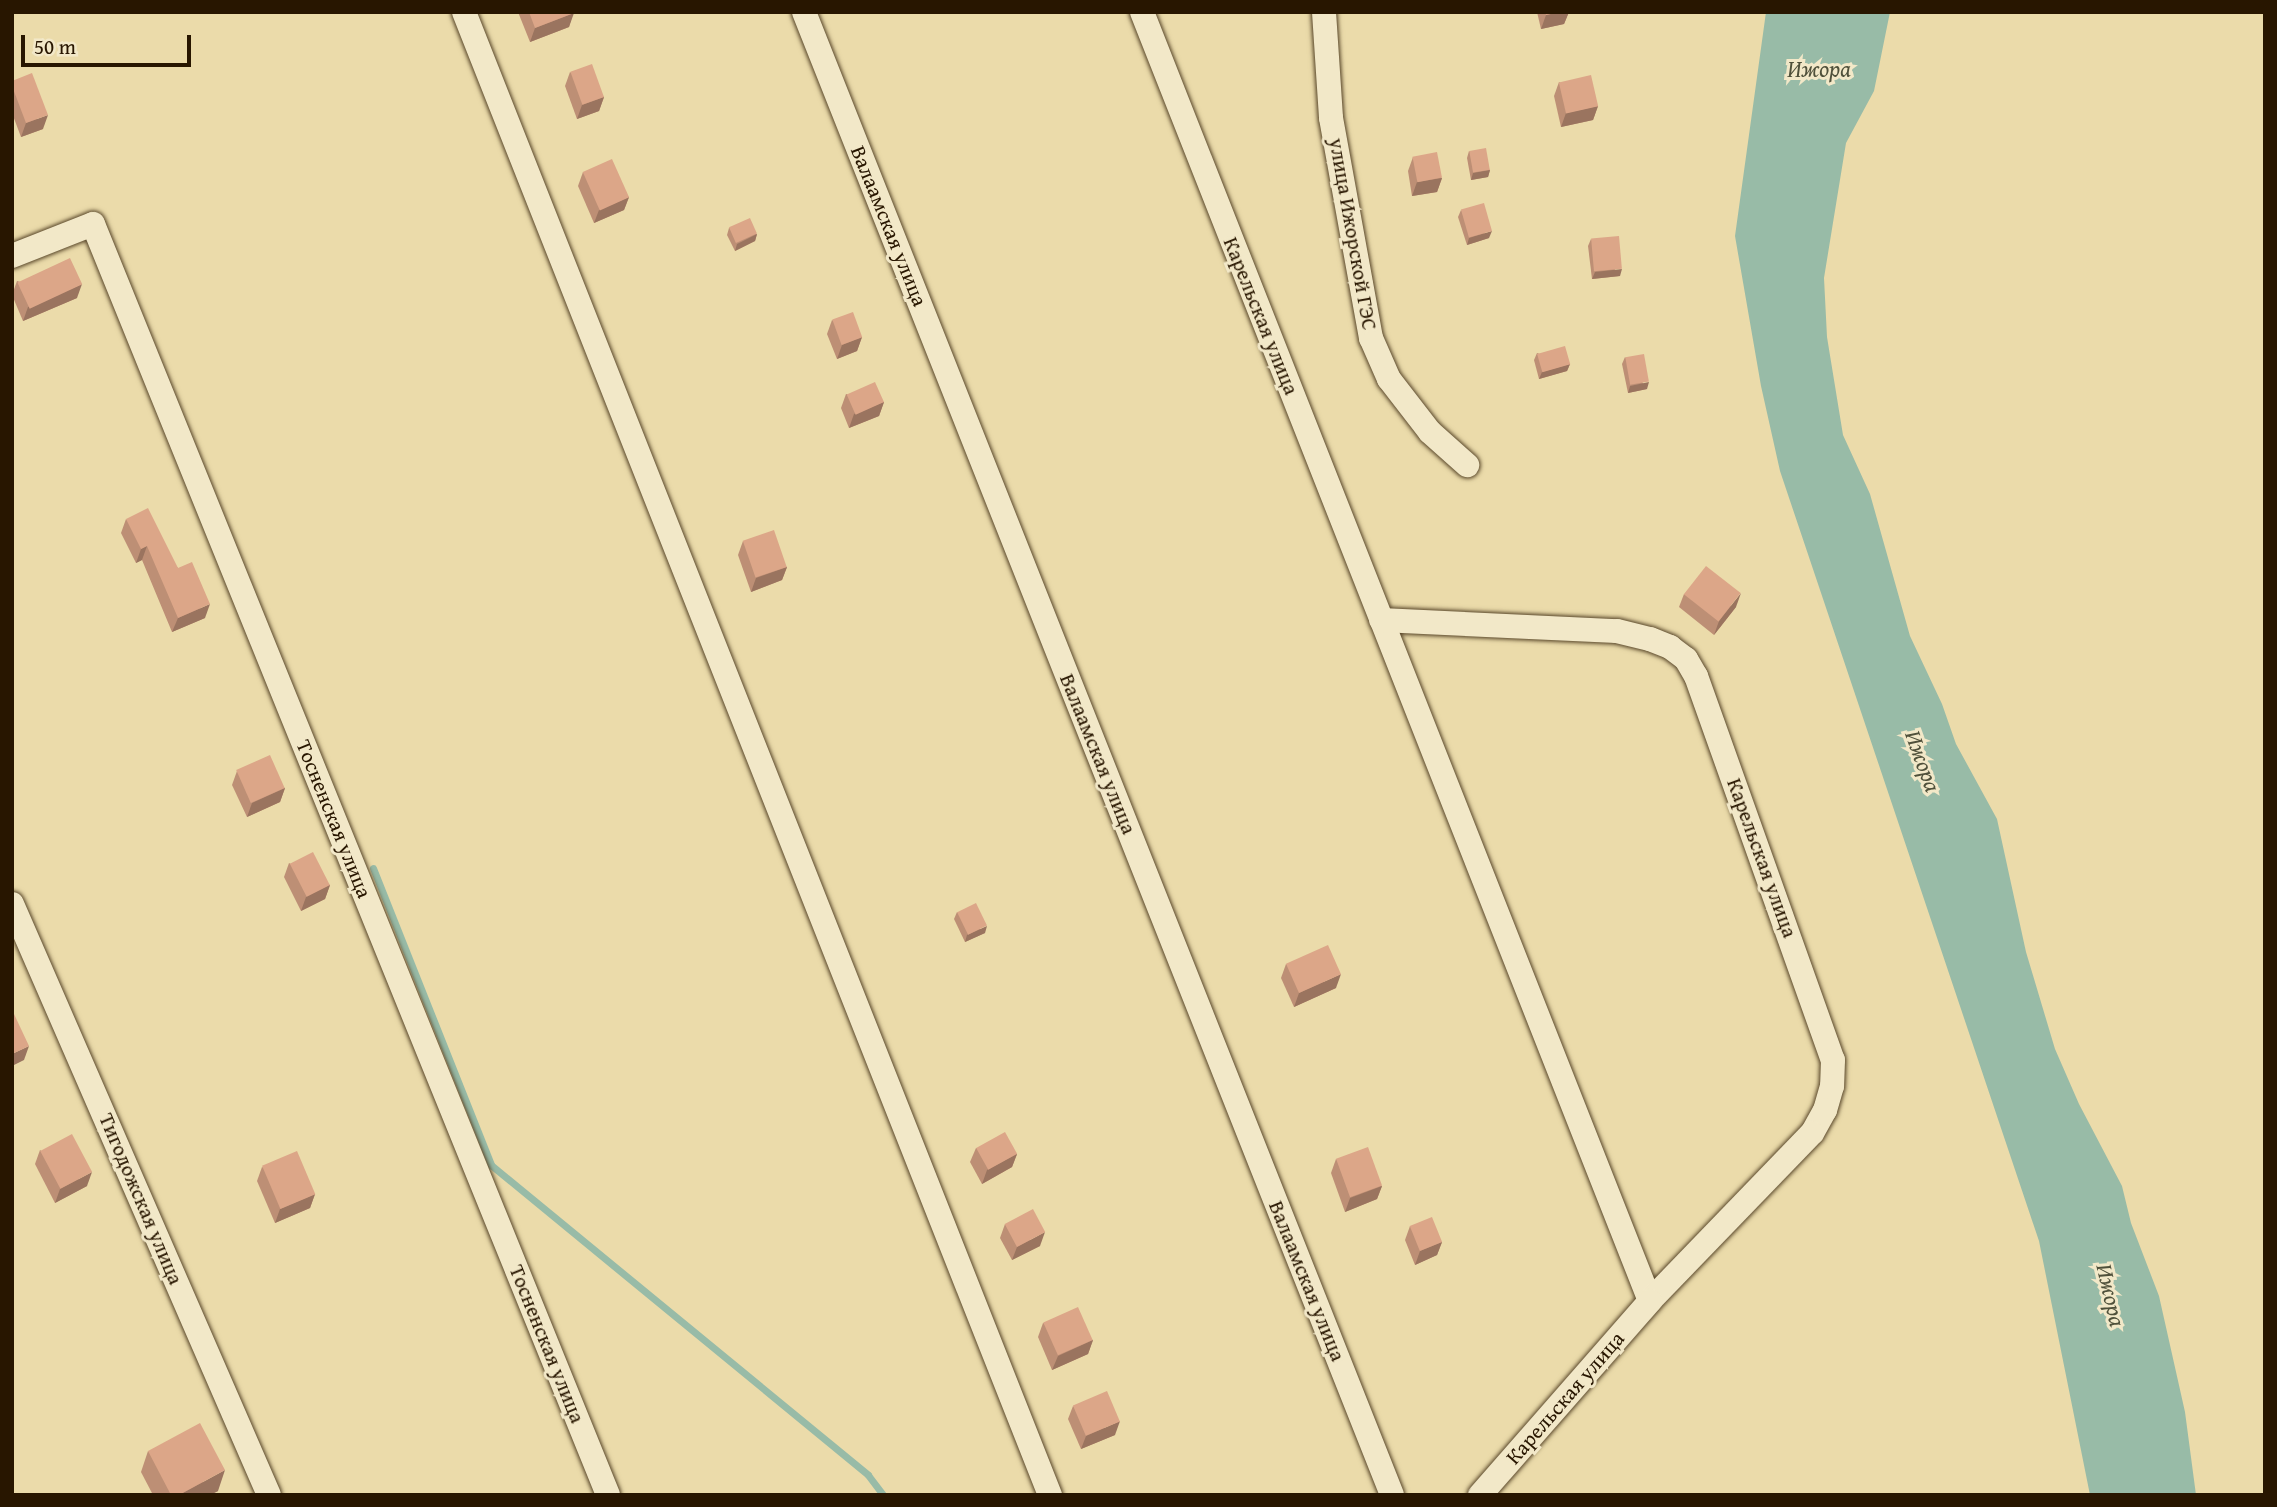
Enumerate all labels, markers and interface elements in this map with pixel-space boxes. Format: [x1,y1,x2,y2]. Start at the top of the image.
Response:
scale bar [24,21,194,65]
text: 50 m [34,31,76,62]
water label: Ижора [1787,55,1851,83]
street label: улица Ижорской ГЭС [1324,136,1382,332]
street label: Валаамская улица [845,142,933,310]
street label: Карельская улица [1218,233,1304,399]
street label: Валаамская улица [1054,670,1142,838]
water label: Ижора [1899,726,1947,796]
street label: Тосненская улица [291,736,377,902]
street label: Карельская улица [1721,775,1803,941]
street label: Тигодожская улица [94,1110,188,1288]
street label: Валаамская улица [1263,1197,1351,1365]
street label: Тосненская улица [504,1261,590,1427]
water label: Ижора [2090,1261,2132,1329]
street label: Карельская улица [1500,1326,1630,1470]

